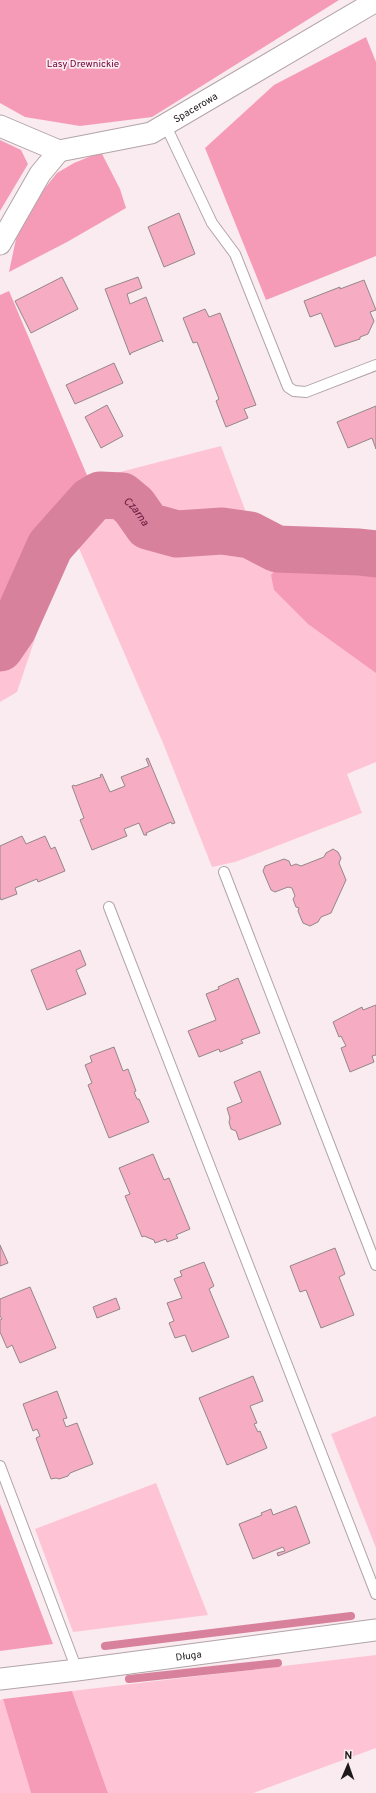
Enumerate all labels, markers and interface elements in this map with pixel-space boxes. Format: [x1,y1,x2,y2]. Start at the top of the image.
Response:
park label: Lasy Drewnickie [47,58,119,71]
street label: Spacerowa [171,90,220,126]
water label: Czarna [120,494,152,529]
street label: Długa [175,1648,202,1665]
north arrow [328,1745,368,1785]
text: N [344,1749,353,1763]

